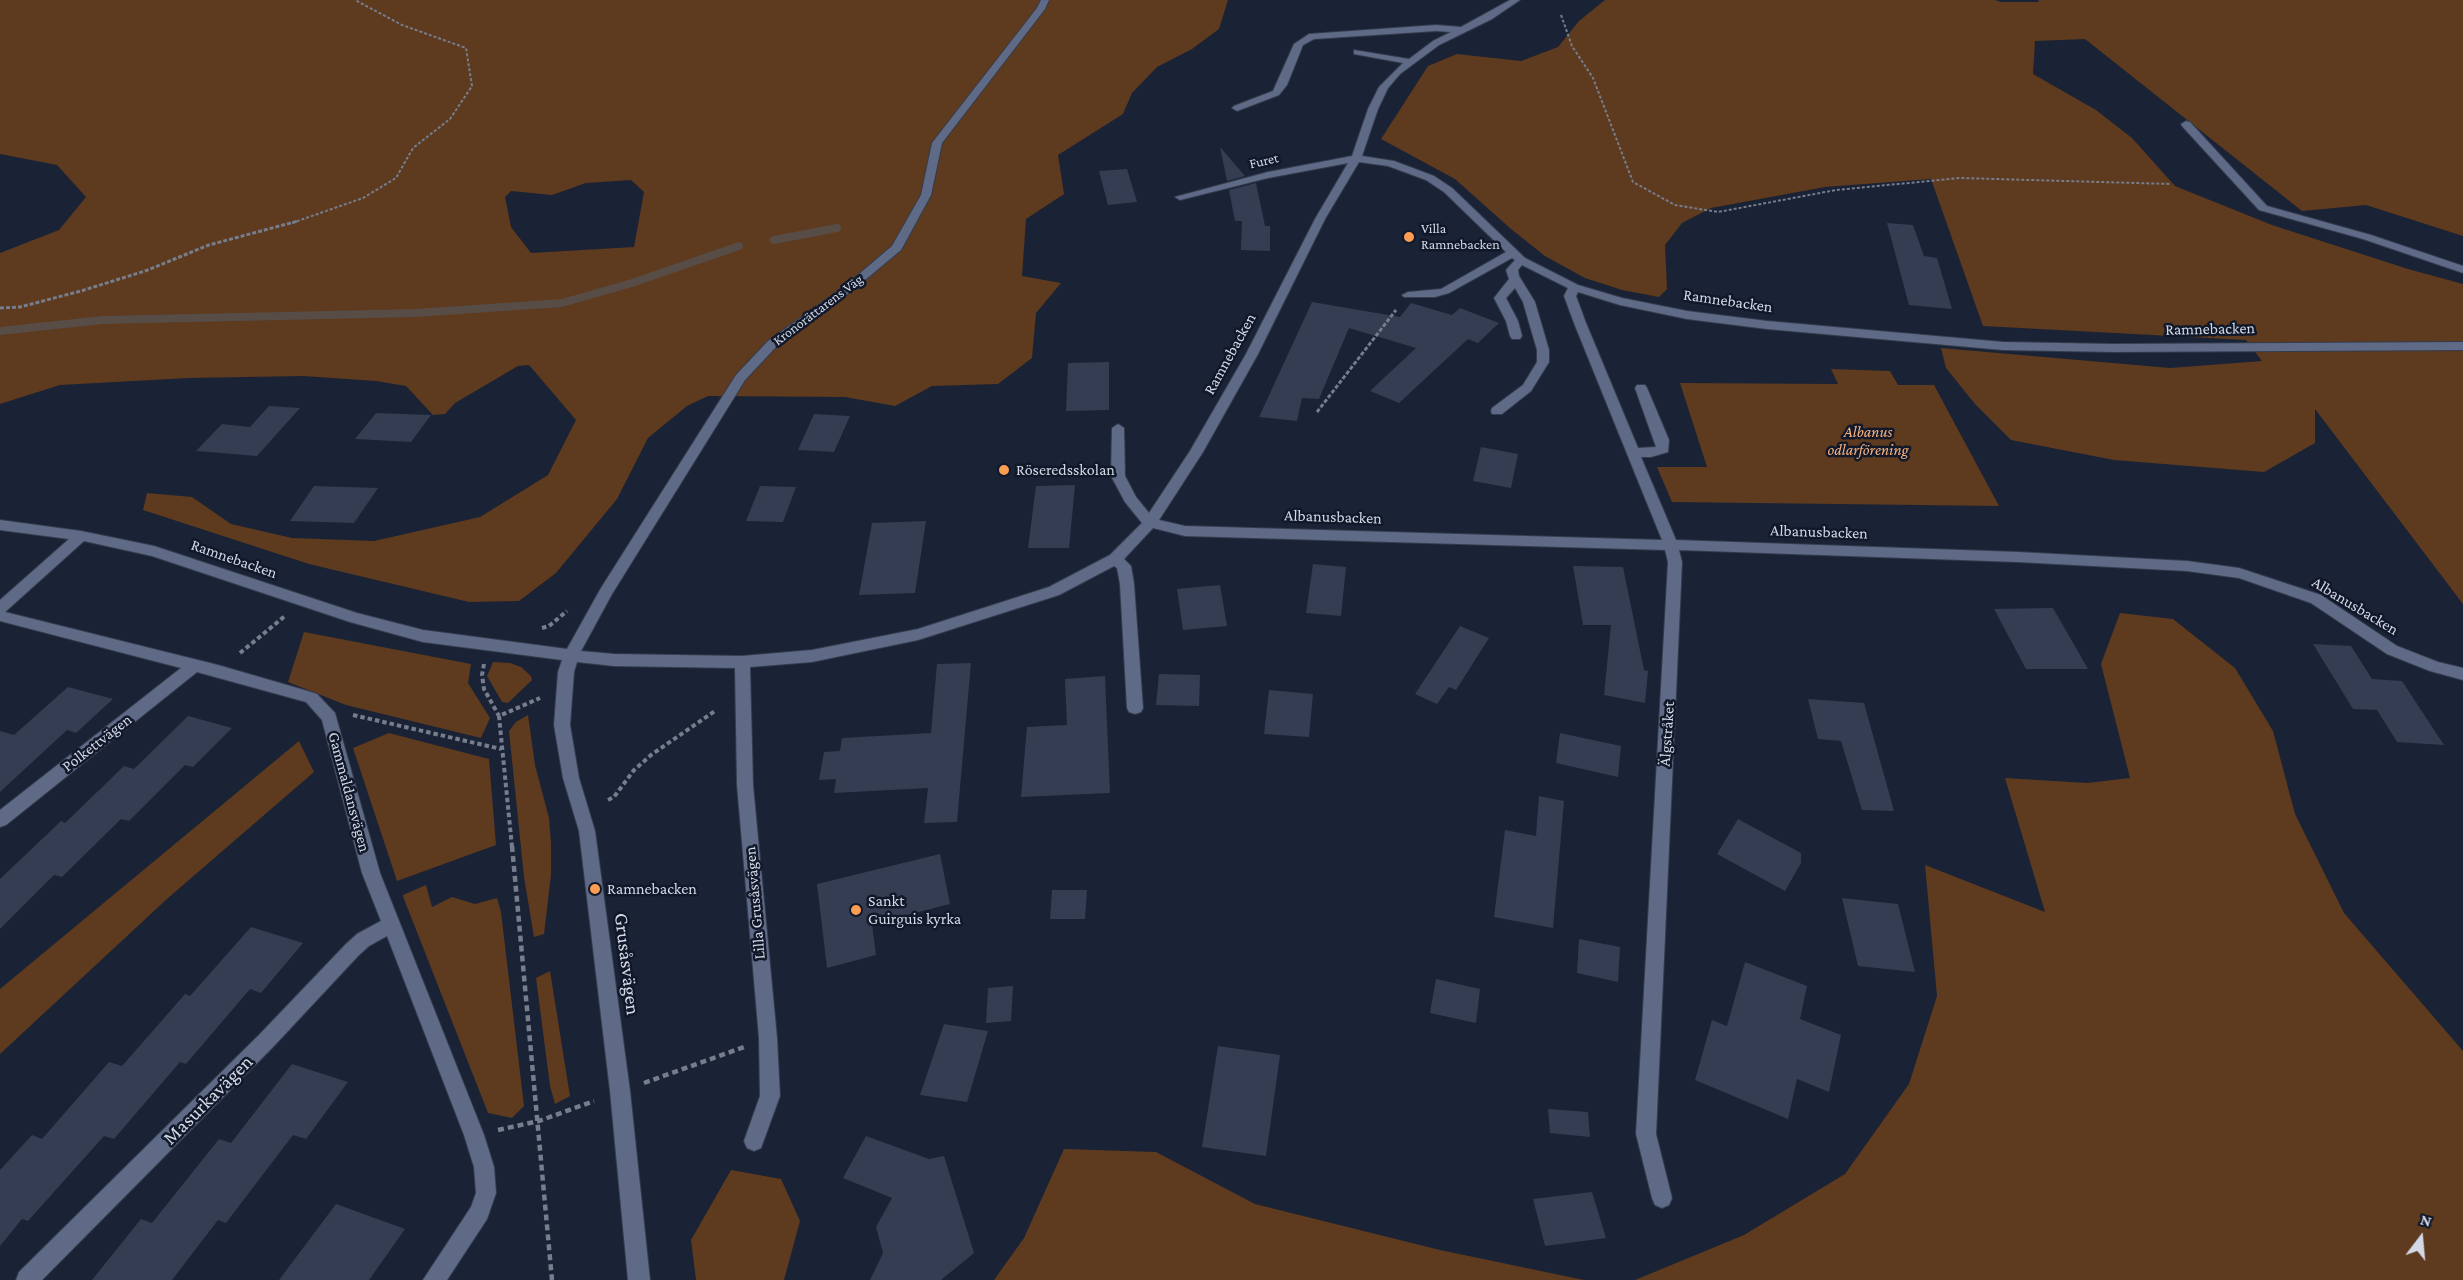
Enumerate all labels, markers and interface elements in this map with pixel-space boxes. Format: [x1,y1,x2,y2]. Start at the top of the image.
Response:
street label: Furet [1248,149,1280,173]
place label: Villa Ramnebacken [1421,221,1500,254]
marker: Villa Ramnebacken [1402,230,1416,244]
street label: Kronorättarens Väg [770,271,866,349]
street label: Ramnebacken [1682,285,1774,317]
street label: Ramnebacken [1200,310,1260,398]
street label: Ramnebacken [2165,319,2255,339]
park label: Albanus odlarförening [1827,422,1909,460]
place label: Röseredsskolan [1016,460,1115,480]
marker: Röseredsskolan [997,463,1011,477]
street label: Albanusbacken [1284,506,1382,528]
street label: Albanusbacken [1770,521,1868,543]
street label: Ramnebacken [188,535,280,583]
street label: Albanusbacken [2308,573,2402,639]
street label: Älgstråket [1655,701,1679,767]
street label: Polkettvägen [58,710,136,776]
street label: Gammaldansvägen [324,730,374,854]
street label: Lilla Grusåsvägen [741,846,769,960]
place label: Ramnebacken [607,879,697,899]
marker: Ramnebacken [588,882,602,896]
place label: Sankt Guirguis kyrka [868,891,961,929]
marker: Sankt Guirguis kyrka [849,903,863,917]
street label: Grusåsvägen [609,912,645,1016]
street label: Masurkavägen [158,1050,258,1150]
north arrow [2391,1208,2451,1268]
text: N [2419,1211,2434,1230]

